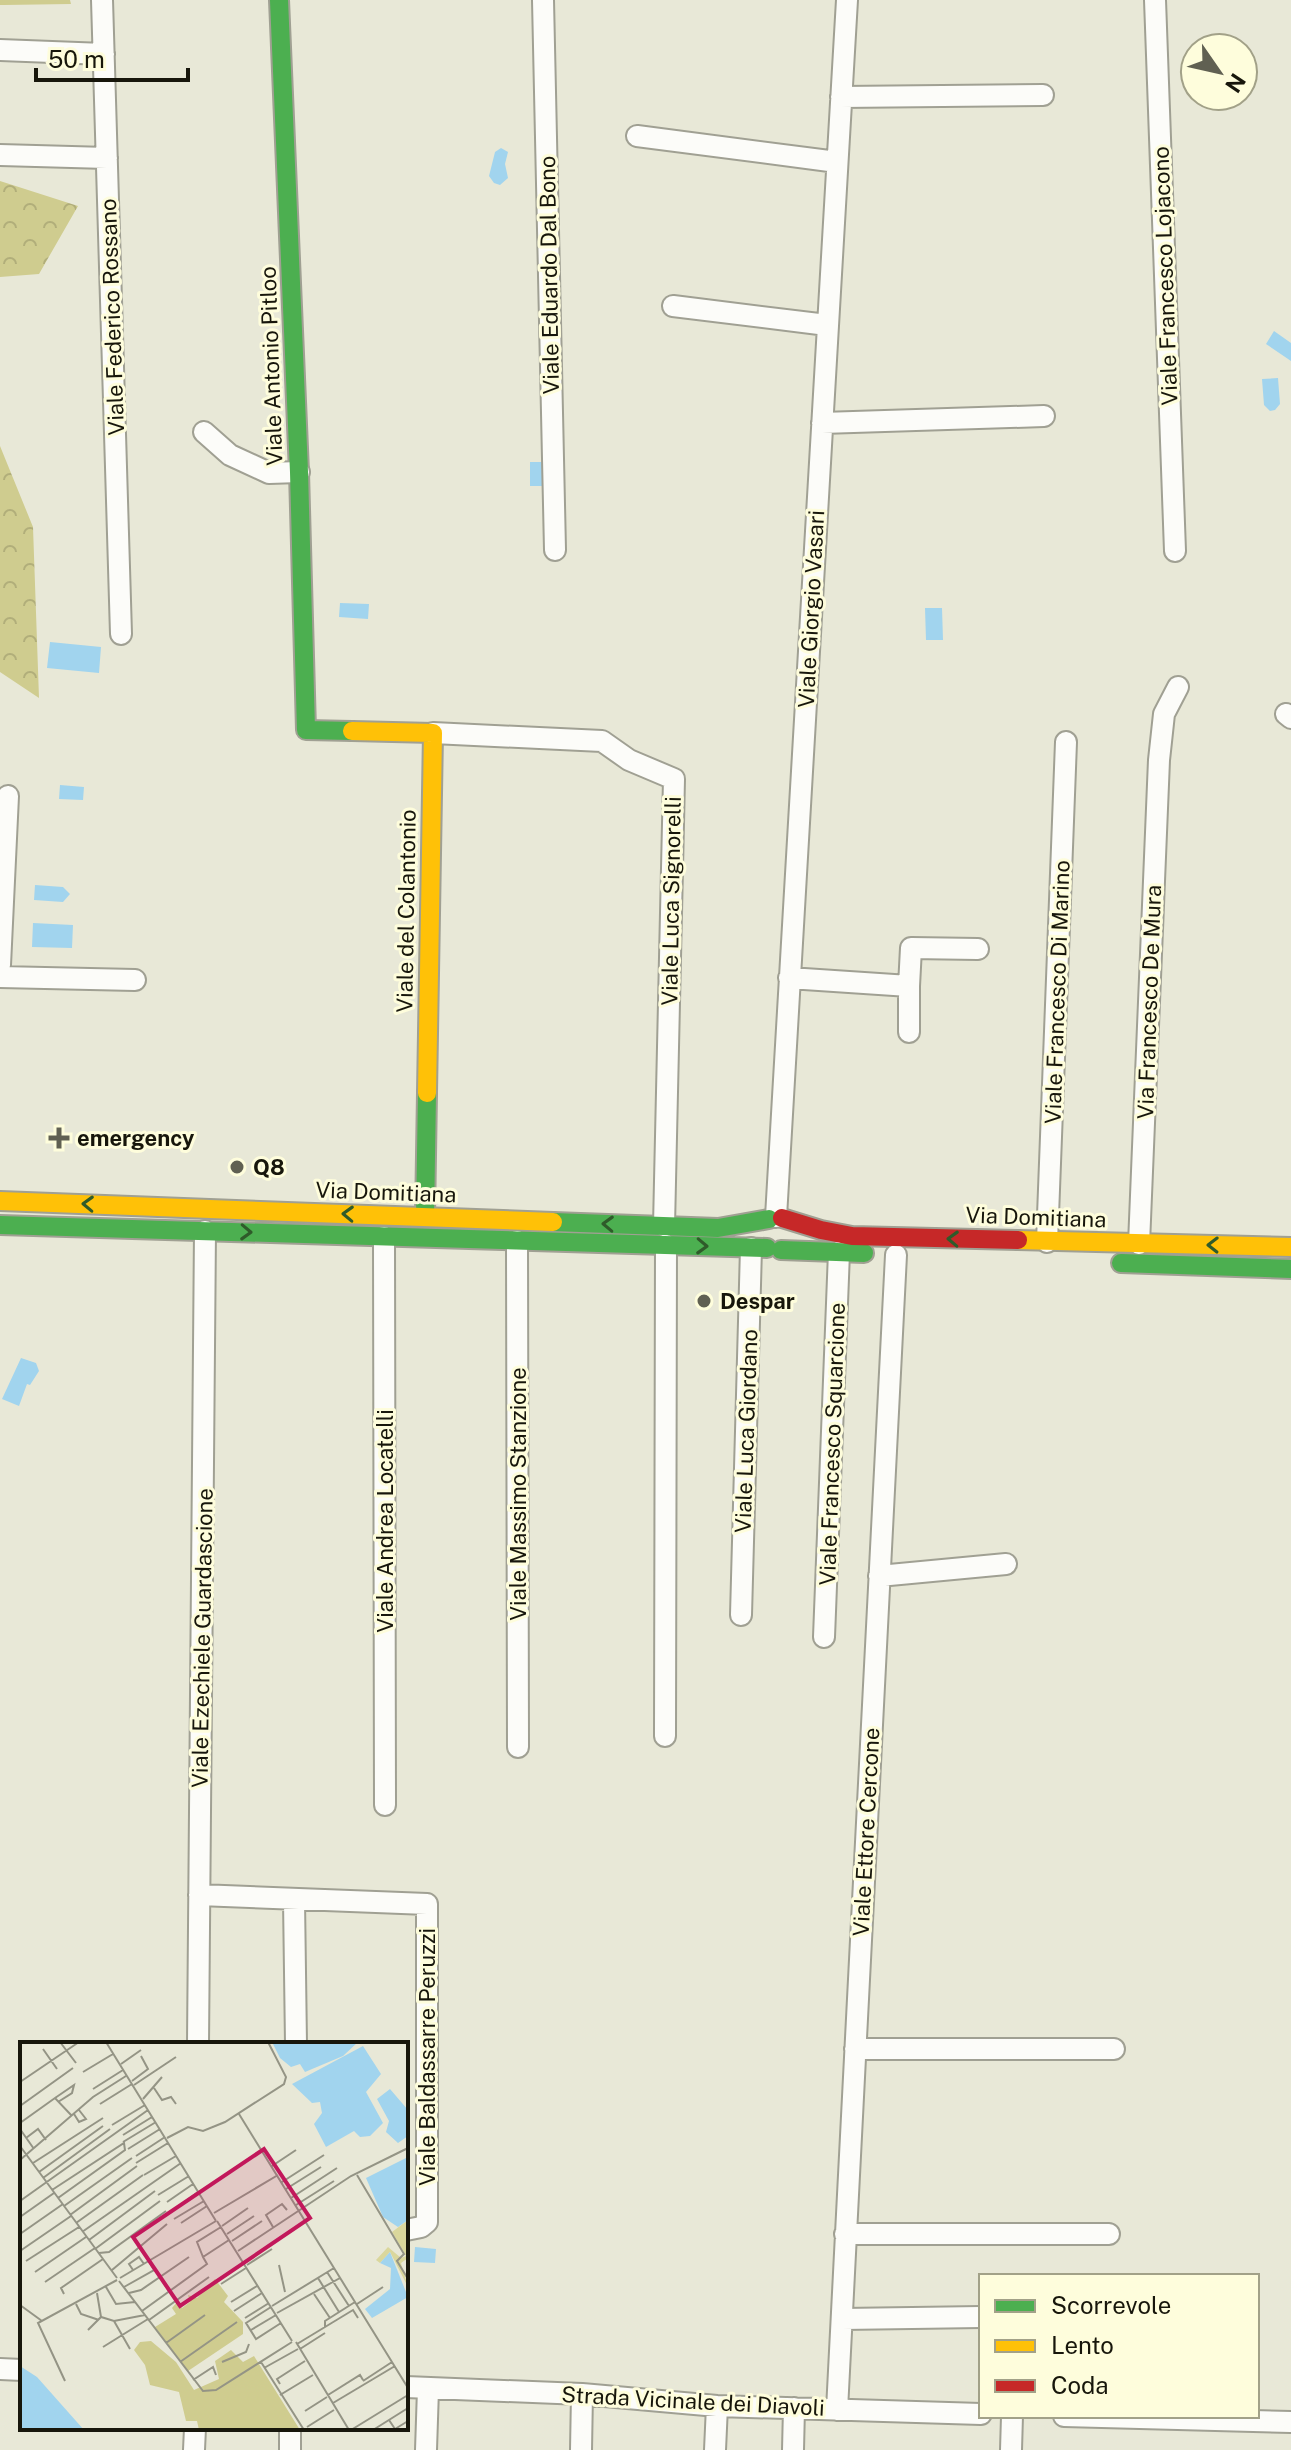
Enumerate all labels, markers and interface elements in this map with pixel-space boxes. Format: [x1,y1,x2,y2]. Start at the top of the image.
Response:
scale bar [36,32,188,82]
north arrow [1179,32,1259,112]
text: 50 m [48,45,105,73]
text: N [1220,69,1251,98]
street label: Viale Francesco Lojacono [1147,146,1183,406]
street label: Viale Eduardo Dal Bono [534,155,564,395]
street label: Viale Federico Rossano [95,198,129,436]
street label: Viale Antonio Pitloo [255,266,287,466]
street label: Viale Giorgio Vasari [793,509,829,709]
street label: Viale Luca Signorelli [656,796,686,1006]
street label: Viale del Colantonio [391,809,421,1013]
street label: Viale Francesco Di Marino [1039,860,1075,1124]
street label: Via Francesco De Mura [1132,884,1166,1120]
place label: emergency [77,1125,195,1151]
marker: emergency [48,1127,70,1149]
place label: Q8 [253,1154,285,1180]
marker: Q8 [228,1158,246,1176]
street label: Via Domitiana [315,1177,457,1207]
one-way arrow [81,1196,94,1213]
street label: Via Domitiana [965,1202,1107,1232]
one-way arrow [341,1206,354,1223]
one-way arrow [601,1215,614,1232]
one-way arrow [240,1224,253,1241]
one-way arrow [946,1230,959,1248]
one-way arrow [1206,1237,1219,1254]
one-way arrow [696,1238,709,1255]
place label: Despar [720,1288,795,1314]
marker: Despar [695,1292,713,1310]
street label: Viale Francesco Squarcione [814,1302,850,1586]
street label: Viale Luca Giordano [729,1329,763,1533]
street label: Viale Massimo Stanzione [505,1367,531,1621]
street label: Viale Andrea Locatelli [372,1409,398,1633]
street label: Viale Ezechiele Guardascione [186,1488,218,1788]
street label: Viale Ettore Cercone [848,1727,884,1937]
street label: Viale Baldassarre Peruzzi [414,1928,440,2186]
inset map [20,2042,408,2430]
legend [979,2274,1259,2418]
text: Scorrevole [1051,2291,1171,2319]
text: Lento [1051,2331,1114,2359]
text: Coda [1051,2371,1109,2399]
street label: Strada Vicinale dei Diavoli [561,2381,825,2421]

